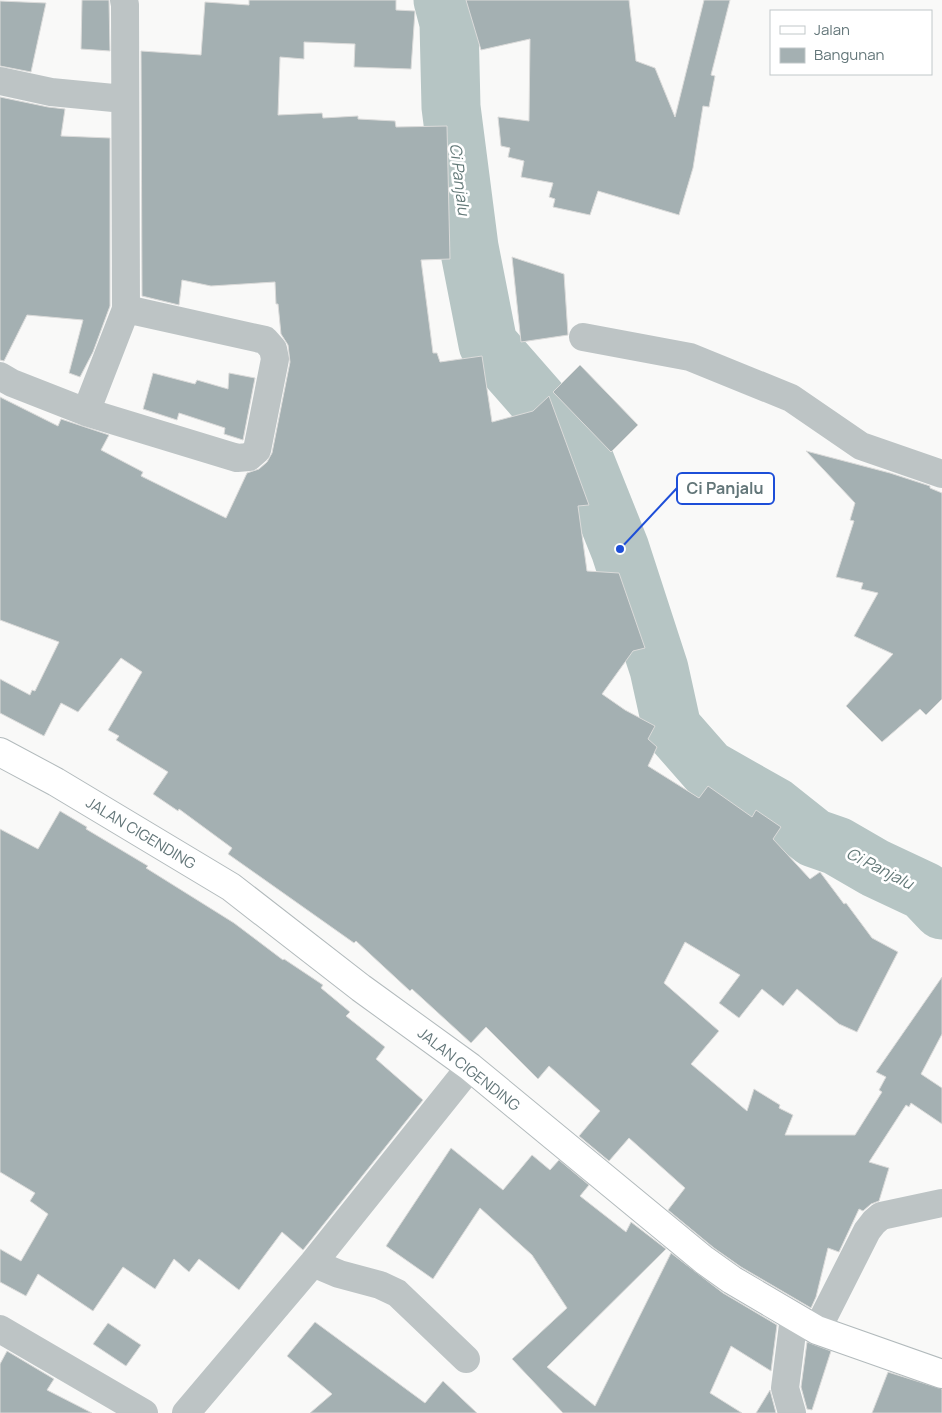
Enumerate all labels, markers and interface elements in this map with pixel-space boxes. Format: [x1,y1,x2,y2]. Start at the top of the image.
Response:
legend [770,10,932,75]
text: Jalan [814,19,850,40]
text: Bangunan [814,44,884,65]
water label: Ci Panjalu [445,142,475,218]
callout: Ci Panjalu [677,473,774,504]
text: Ci Panjalu [686,477,764,499]
street label: JALAN CIGENDING [82,792,200,874]
water label: Ci Panjalu [843,842,918,895]
street label: JALAN CIGENDING [413,1022,525,1116]

